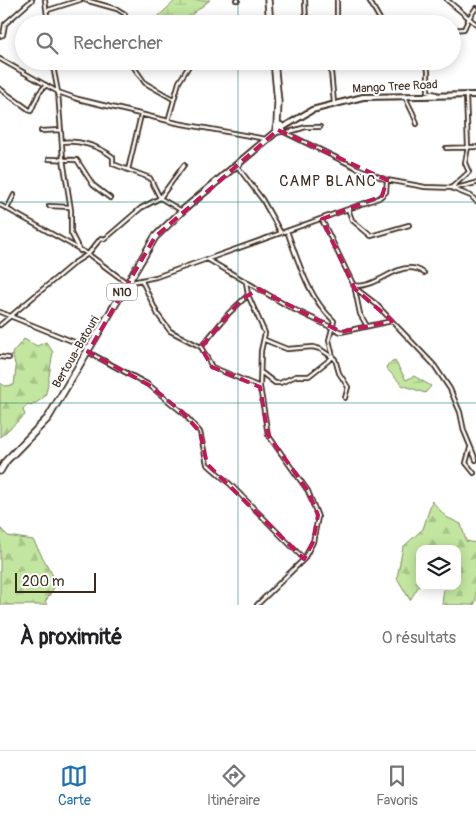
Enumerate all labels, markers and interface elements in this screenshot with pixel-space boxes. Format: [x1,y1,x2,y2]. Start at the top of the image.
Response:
search box [15,15,461,70]
icon: search [33,29,61,57]
text: Rechercher [73,31,163,55]
street label: Mango Tree Road [352,77,438,97]
district label: CAMP BLANC [279,172,377,191]
road number: N10 [107,284,137,300]
street label: Bertoua-Batouri [49,313,103,391]
map controls [416,545,461,590]
button: layers [416,545,461,590]
scale bar [15,570,96,593]
text: 200 m [22,573,64,590]
text: À proximité [20,624,123,651]
text: 0 résultats [382,628,456,648]
tab: Carte [58,762,91,809]
tab: Itinéraire [207,762,260,809]
tab: Favoris [376,762,418,809]

